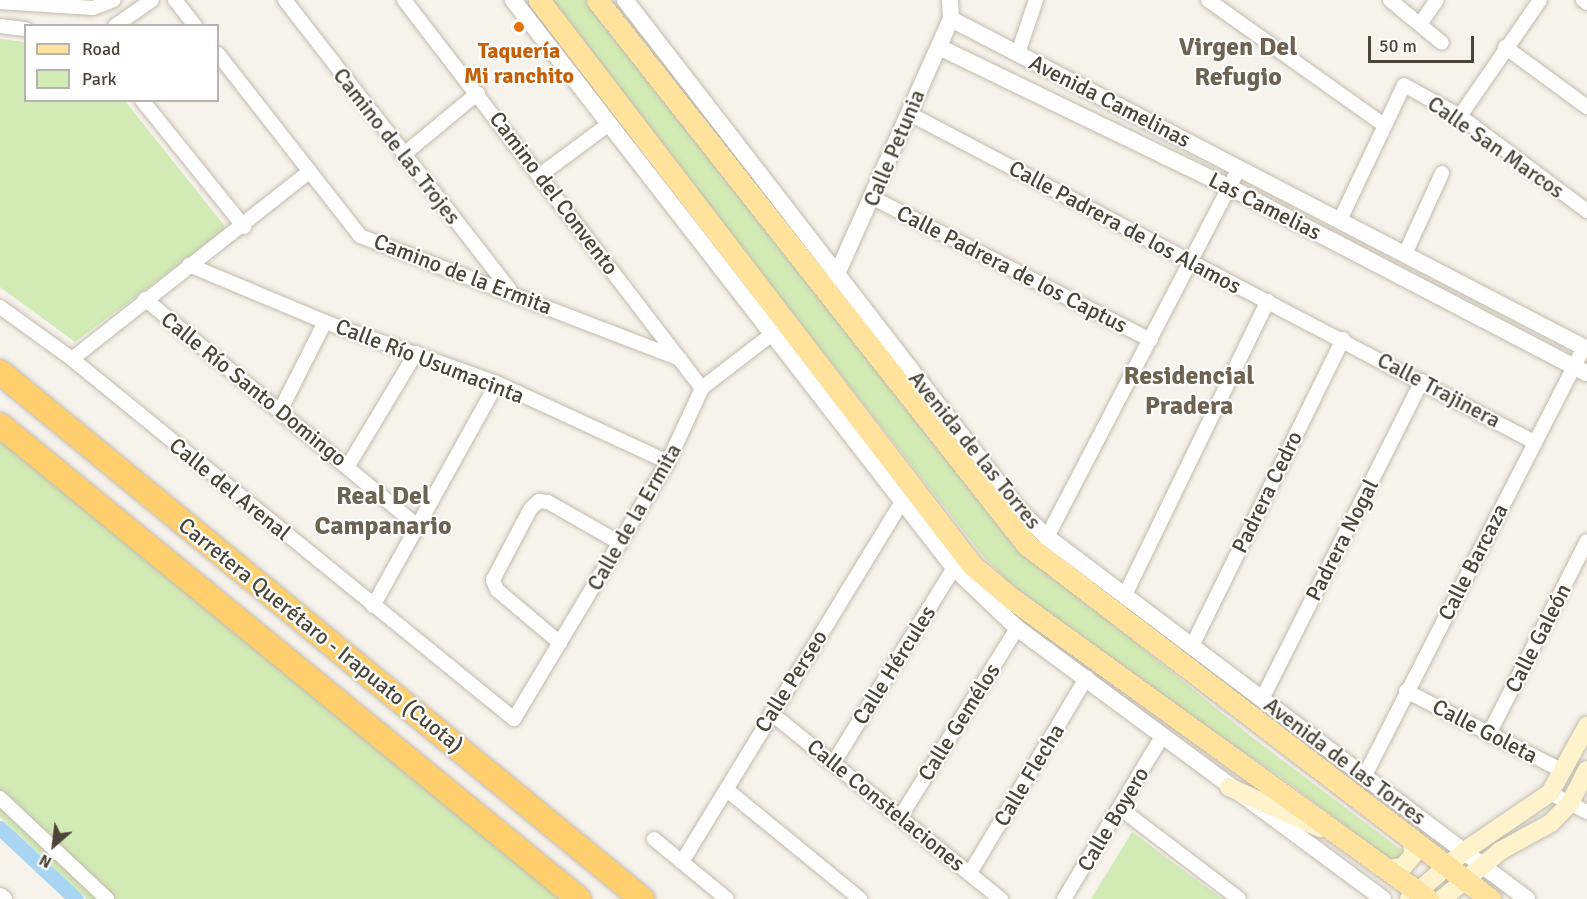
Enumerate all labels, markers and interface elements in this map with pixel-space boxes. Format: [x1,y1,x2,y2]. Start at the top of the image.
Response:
marker: Taquería Mi ranchito [512,20,526,34]
legend [24,24,219,102]
scale bar [1371,24,1478,62]
district label: Virgen Del Refugio [1179,32,1297,94]
text: 50 m [1379,35,1417,57]
place label: Taquería Mi ranchito [464,37,574,88]
text: Road [82,38,121,60]
street label: Avenida Camelinas [1025,49,1195,153]
street label: Camino de las Trojes [328,62,466,230]
text: Park [82,68,117,90]
street label: Calle Petunia [858,86,930,210]
street label: Calle San Marcos [1423,90,1569,204]
street label: Camino del Convento [484,106,624,280]
street label: Calle Padrera de los Alamos [1004,155,1246,299]
street label: Las Camelias [1204,166,1326,246]
street label: Calle Padrera de los Captus [892,199,1132,339]
street label: Camino de la Ermita [370,228,556,320]
street label: Calle Río Santo Domingo [156,306,352,472]
street label: Calle Río Usumacinta [332,313,528,409]
street label: Calle Trajinera [1373,346,1505,434]
district label: Residencial Pradera [1124,361,1254,422]
street label: Avenida de las Torres [903,366,1047,534]
street label: Padrera Cedro [1226,427,1308,557]
street label: Calle del Arenal [164,432,296,546]
street label: Calle de la Ermita [581,439,687,595]
street label: Padrera Nogal [1300,475,1384,605]
district label: Real Del Campanario [314,481,452,542]
street label: Calle Barcaza [1432,499,1514,625]
street label: Carretera Querétaro - Irapuato (Cuota) [173,512,469,758]
street label: Calle Galeón [1499,579,1577,697]
street label: Calle Hércules [847,601,941,729]
street label: Calle Perseo [749,625,833,737]
street label: Calle Gemélos [912,658,1006,786]
street label: Avenida de las Torres [1259,692,1431,830]
street label: Calle Goleta [1428,693,1542,769]
street label: Calle Flecha [988,719,1070,831]
street label: Calle Constelaciones [802,733,970,877]
street label: Calle Boyero [1072,762,1154,876]
north arrow [24,815,84,875]
text: N [36,849,55,872]

